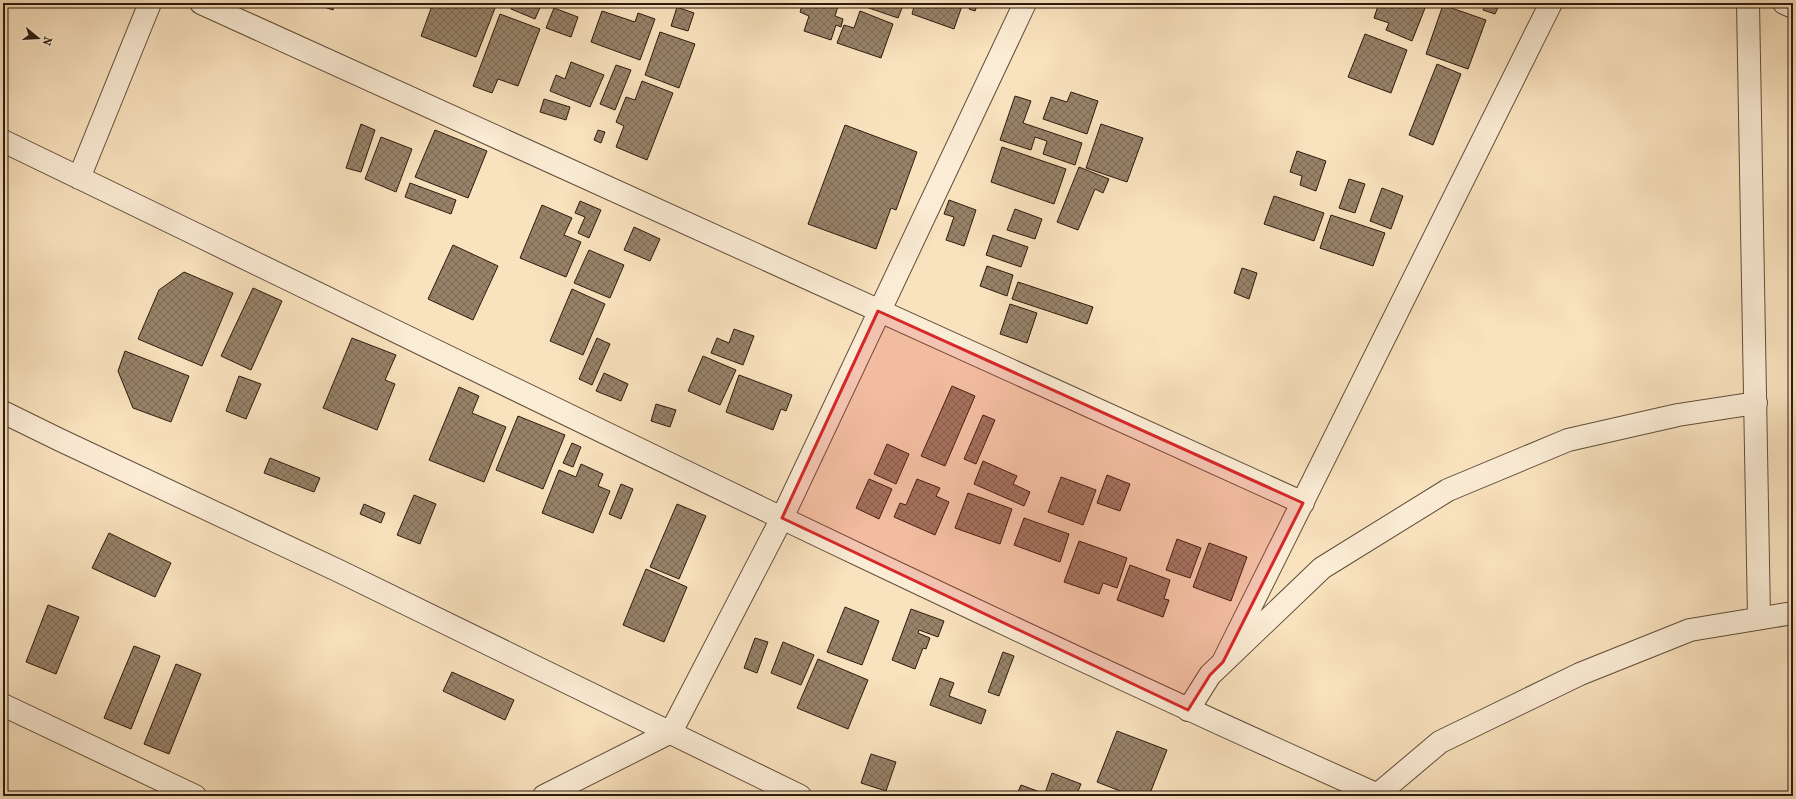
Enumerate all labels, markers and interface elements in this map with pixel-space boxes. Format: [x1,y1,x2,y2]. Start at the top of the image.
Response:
north arrow [18,18,58,58]
text: N [39,35,55,48]

